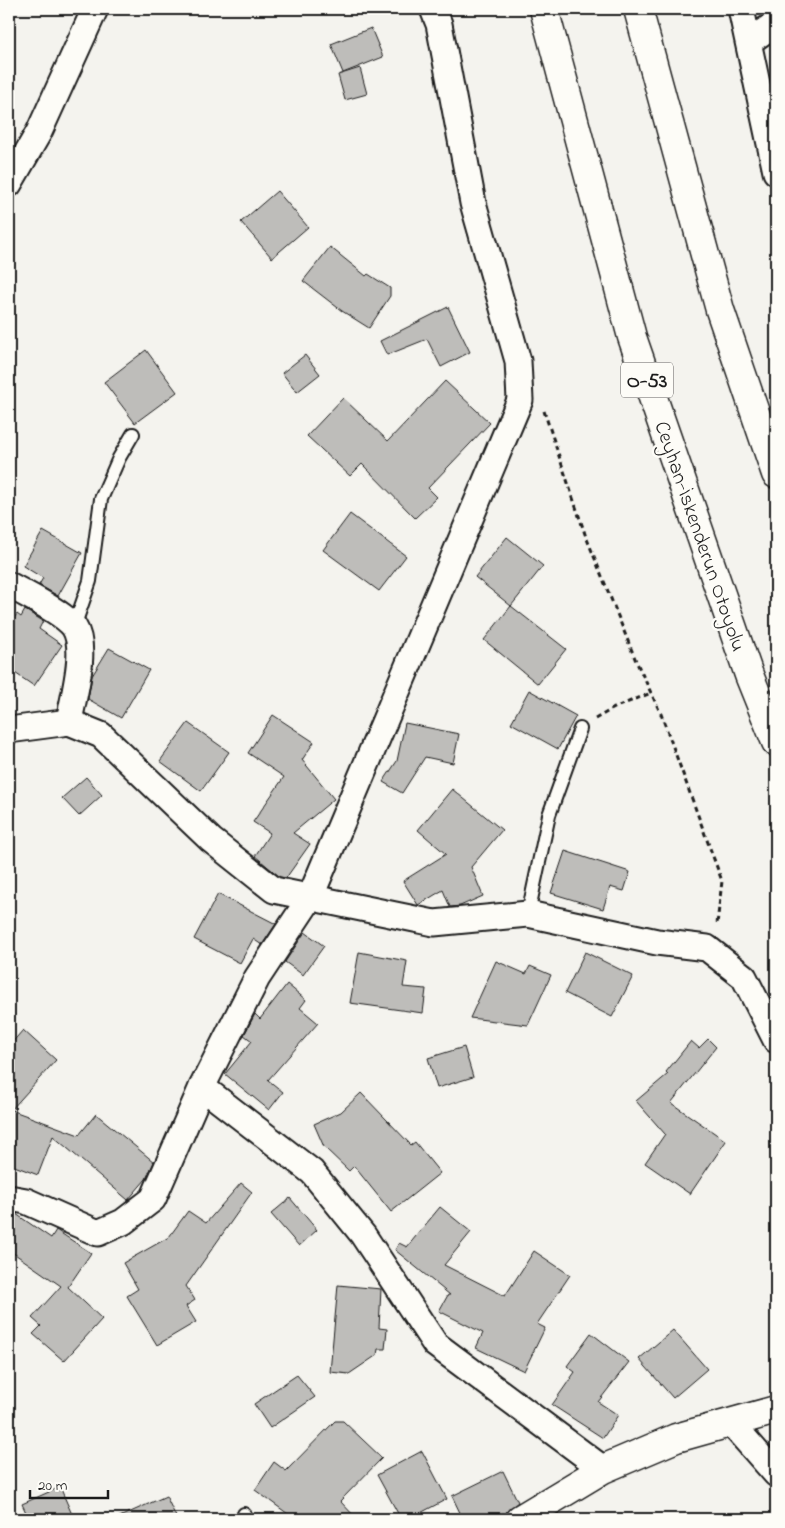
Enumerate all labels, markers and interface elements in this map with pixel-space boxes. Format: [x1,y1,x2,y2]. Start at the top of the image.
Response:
road number: O-53 [621,362,673,398]
street label: Ceyhan-İskenderun Otoyolu [644,417,753,657]
scale bar [30,1468,108,1500]
text: 20 m [38,1475,68,1497]

